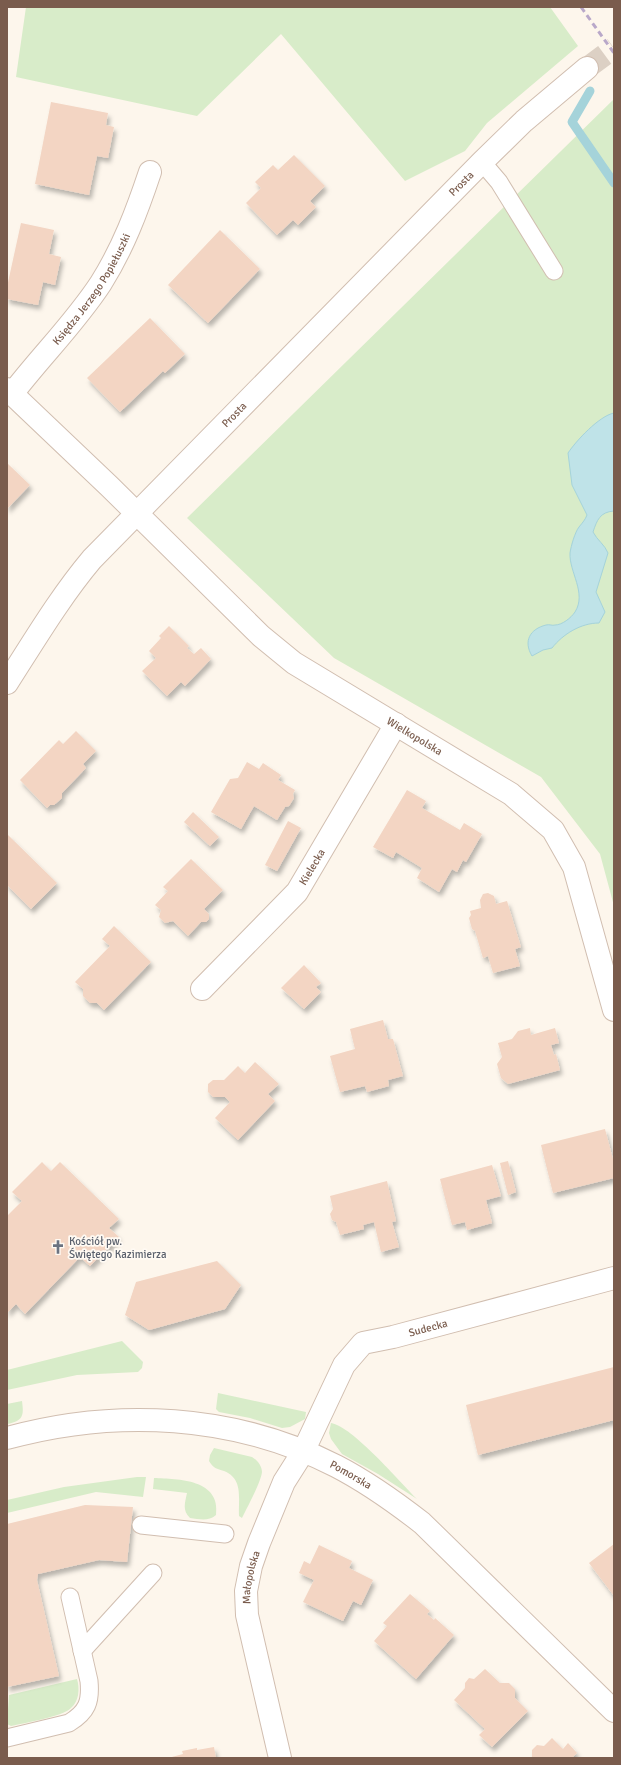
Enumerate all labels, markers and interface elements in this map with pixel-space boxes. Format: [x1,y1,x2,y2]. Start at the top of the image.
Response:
street label: Prosta [446,168,477,199]
street label: Księdza Jerzego Popiełuszki [50,232,133,348]
street label: Prosta [219,399,250,430]
street label: Wielkopolska [384,715,445,758]
street label: Kielecka [297,846,328,888]
place label: Kościół pw. Świętego Kazimierza [69,1235,167,1261]
church icon: Kościół pw. Świętego Kazimierza [50,1239,66,1255]
street label: Sudecka [407,1317,449,1340]
street label: Pomorska [328,1458,374,1492]
street label: Małopolska [240,1548,263,1604]

